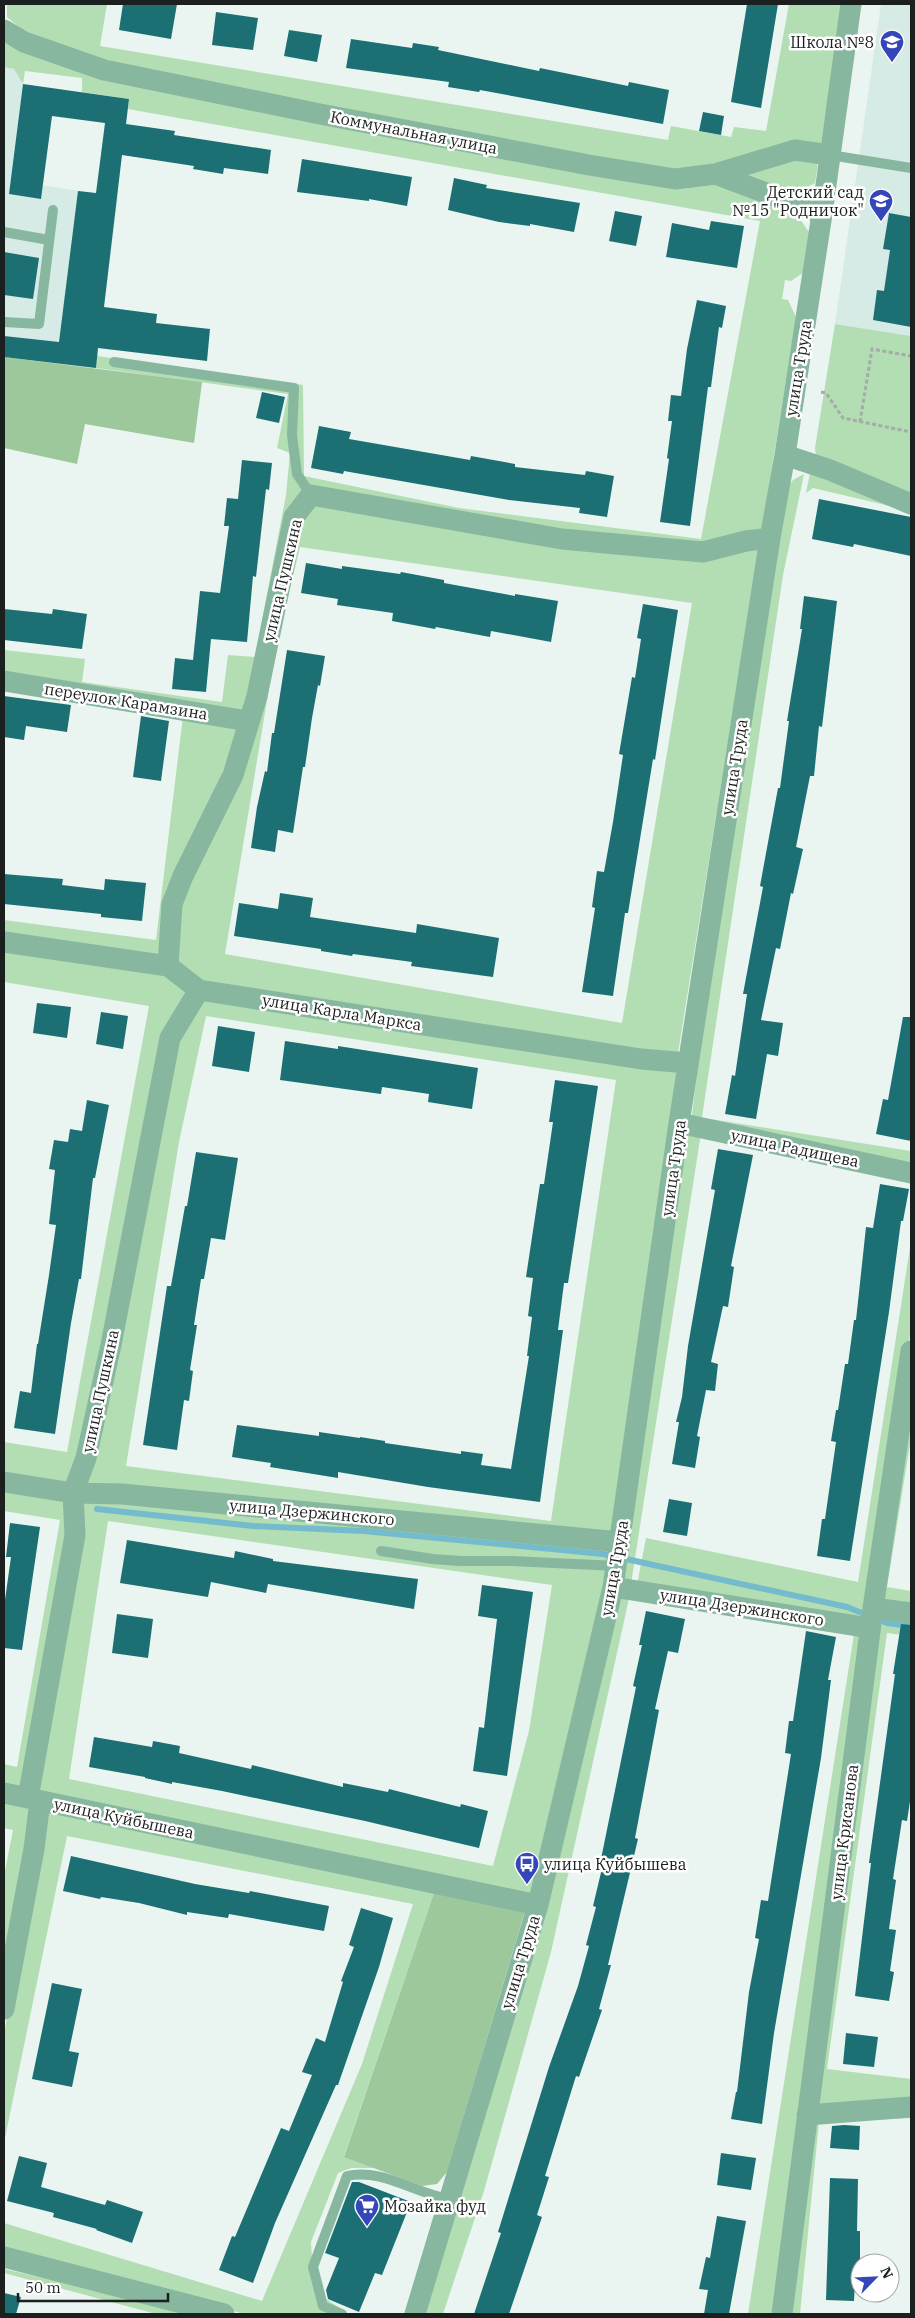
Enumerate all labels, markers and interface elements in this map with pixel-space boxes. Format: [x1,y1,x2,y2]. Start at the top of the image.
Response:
school or university icon: Школа №8 [879,29,905,63]
place label: Школа №8 [790,32,874,52]
street label: Коммунальная улица [329,106,499,158]
place label: Детский сад №15 "Родничок" [732,182,864,220]
school or university icon: Детский сад №15 "Родничок" [868,188,894,222]
street label: улица Труда [781,318,816,418]
street label: улица Пушкина [258,516,306,643]
street label: переулок Карамзина [43,678,209,724]
street label: улица Труда [717,717,752,817]
street label: улица Карла Маркса [261,990,423,1035]
street label: улица Труда [656,1118,690,1218]
street label: улица Радищева [729,1125,861,1171]
street label: улица Пушкина [77,1327,123,1454]
street label: улица Дзержинского [229,1495,395,1529]
street label: улица Труда [596,1518,632,1618]
street label: улица Дзержинского [659,1584,825,1630]
street label: улица Крисанова [826,1763,862,1901]
street label: улица Куйбышева [52,1793,196,1843]
bus stop icon: улица Куйбышева [514,1851,540,1885]
place label: улица Куйбышева [544,1854,687,1874]
street label: улица Труда [496,1912,544,2011]
supermarket icon: Мозайка фуд [354,2193,380,2227]
place label: Мозайка фуд [384,2196,486,2216]
north arrow [850,2253,900,2303]
text: N [876,2264,897,2281]
scale bar [18,2270,168,2302]
text: 50 m [25,2278,61,2297]

